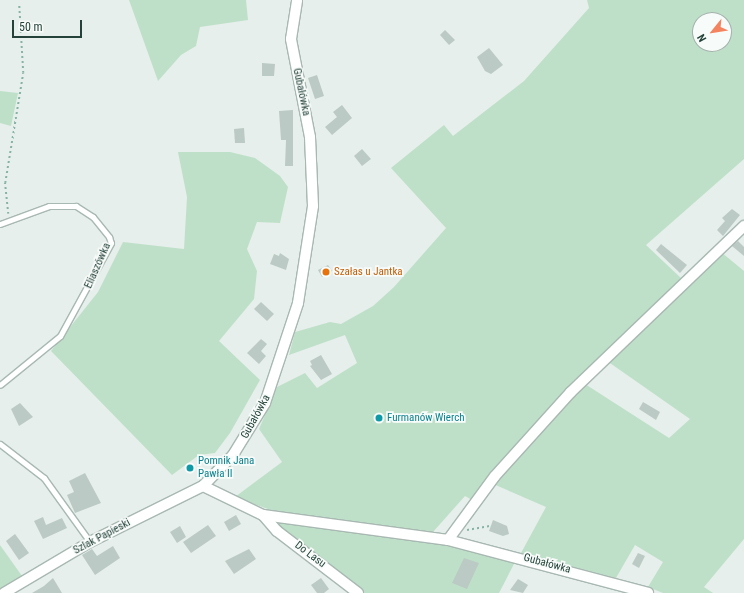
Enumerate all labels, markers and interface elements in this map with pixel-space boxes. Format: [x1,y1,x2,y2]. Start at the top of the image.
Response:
scale bar [14,12,84,38]
north arrow [692,12,732,52]
text: 50 m [19,20,43,34]
text: N [695,32,709,44]
street label: Gubałówka [290,67,312,117]
street label: Eliaszówka [82,241,114,291]
place label: Szałas u Jantka [334,265,403,279]
marker: Szałas u Jantka [321,267,331,277]
street label: Gubałówka [239,393,273,441]
place label: Furmanów Wierch [387,411,465,425]
marker: Furmanów Wierch [374,413,384,423]
place label: Pomnik Jana Pawła II [198,455,254,481]
marker: Pomnik Jana Pawła II [185,463,195,473]
street label: Szlak Papieski [71,516,133,558]
street label: Do Lasu [292,539,328,571]
street label: Gubałówka [522,551,572,577]

